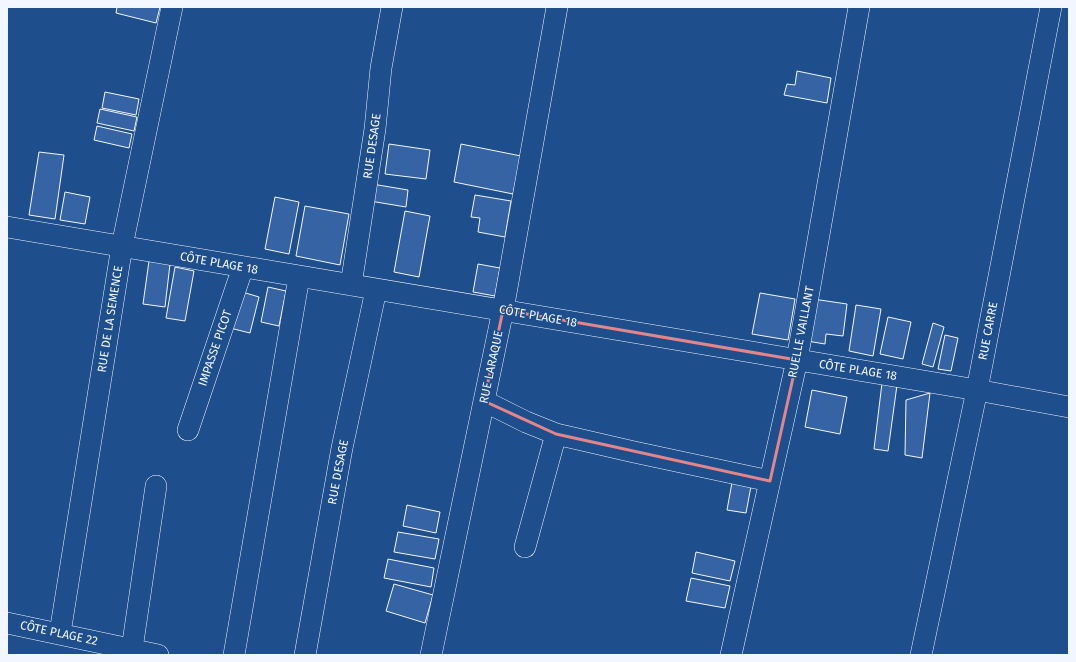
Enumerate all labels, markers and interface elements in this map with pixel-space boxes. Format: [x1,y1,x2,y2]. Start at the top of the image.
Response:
street label: RUE DESAGE [360,112,384,180]
street label: CÔTE PLAGE 18 [179,248,260,277]
street label: RUE DE LA SEMENCE [95,265,125,373]
street label: RUELLE VAILLANT [785,284,817,379]
street label: CÔTE PLAGE 18 [498,301,579,330]
street label: RUE CARRE [975,301,1001,361]
street label: IMPASSE PICOT [195,307,235,388]
street label: RUE LARAQUE [476,329,506,405]
street label: CÔTE PLAGE 18 [818,356,899,383]
street label: RUE DESAGE [325,438,351,506]
street label: CÔTE PLAGE 22 [19,617,99,648]

